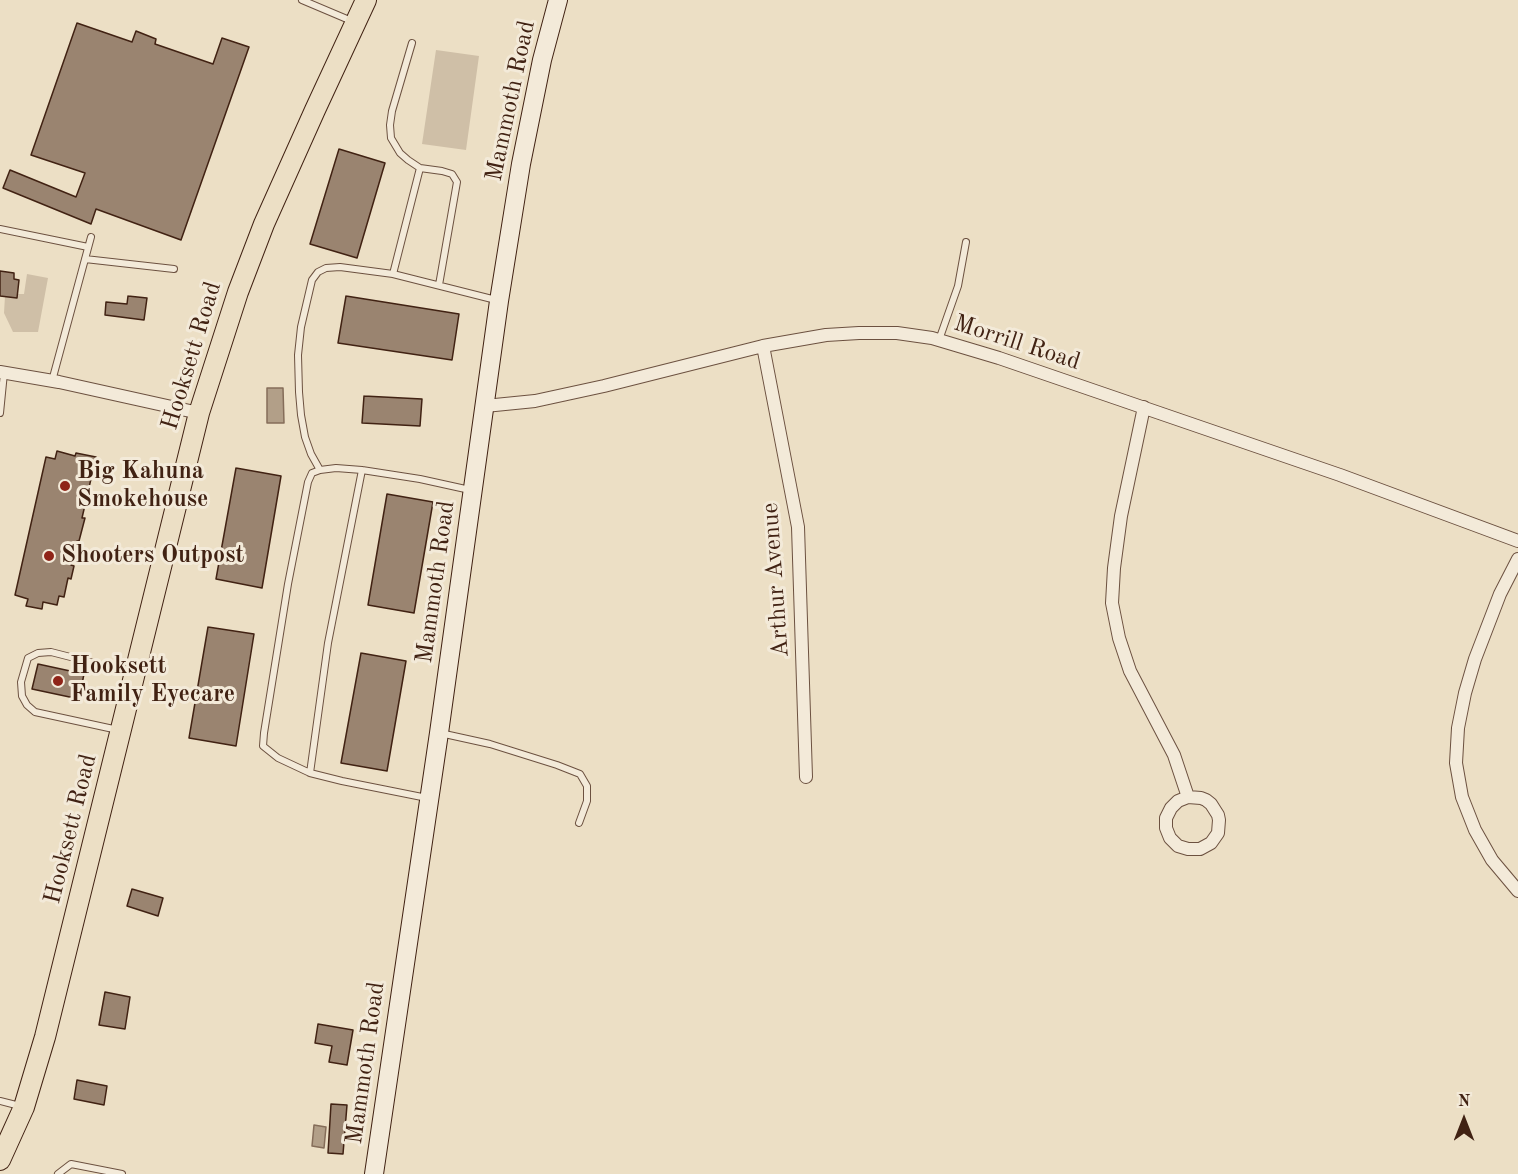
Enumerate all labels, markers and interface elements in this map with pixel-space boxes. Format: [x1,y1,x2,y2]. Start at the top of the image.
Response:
street label: Mammoth Road [480,18,542,184]
street label: Hooksett Road [156,278,228,434]
street label: Morrill Road [950,309,1084,377]
place label: Big Kahuna Smokehouse [77,458,208,514]
marker: Big Kahuna Smokehouse [58,479,72,493]
street label: Mammoth Road [410,499,462,665]
street label: Arthur Avenue [756,502,796,658]
place label: Shooters Outpost [61,542,244,570]
marker: Shooters Outpost [42,549,56,563]
place label: Hooksett Family Eyecare [70,653,235,709]
marker: Hooksett Family Eyecare [51,674,65,688]
street label: Hooksett Road [38,751,104,907]
street label: Mammoth Road [340,980,392,1146]
north arrow [1434,1090,1494,1150]
text: N [1458,1094,1470,1110]

